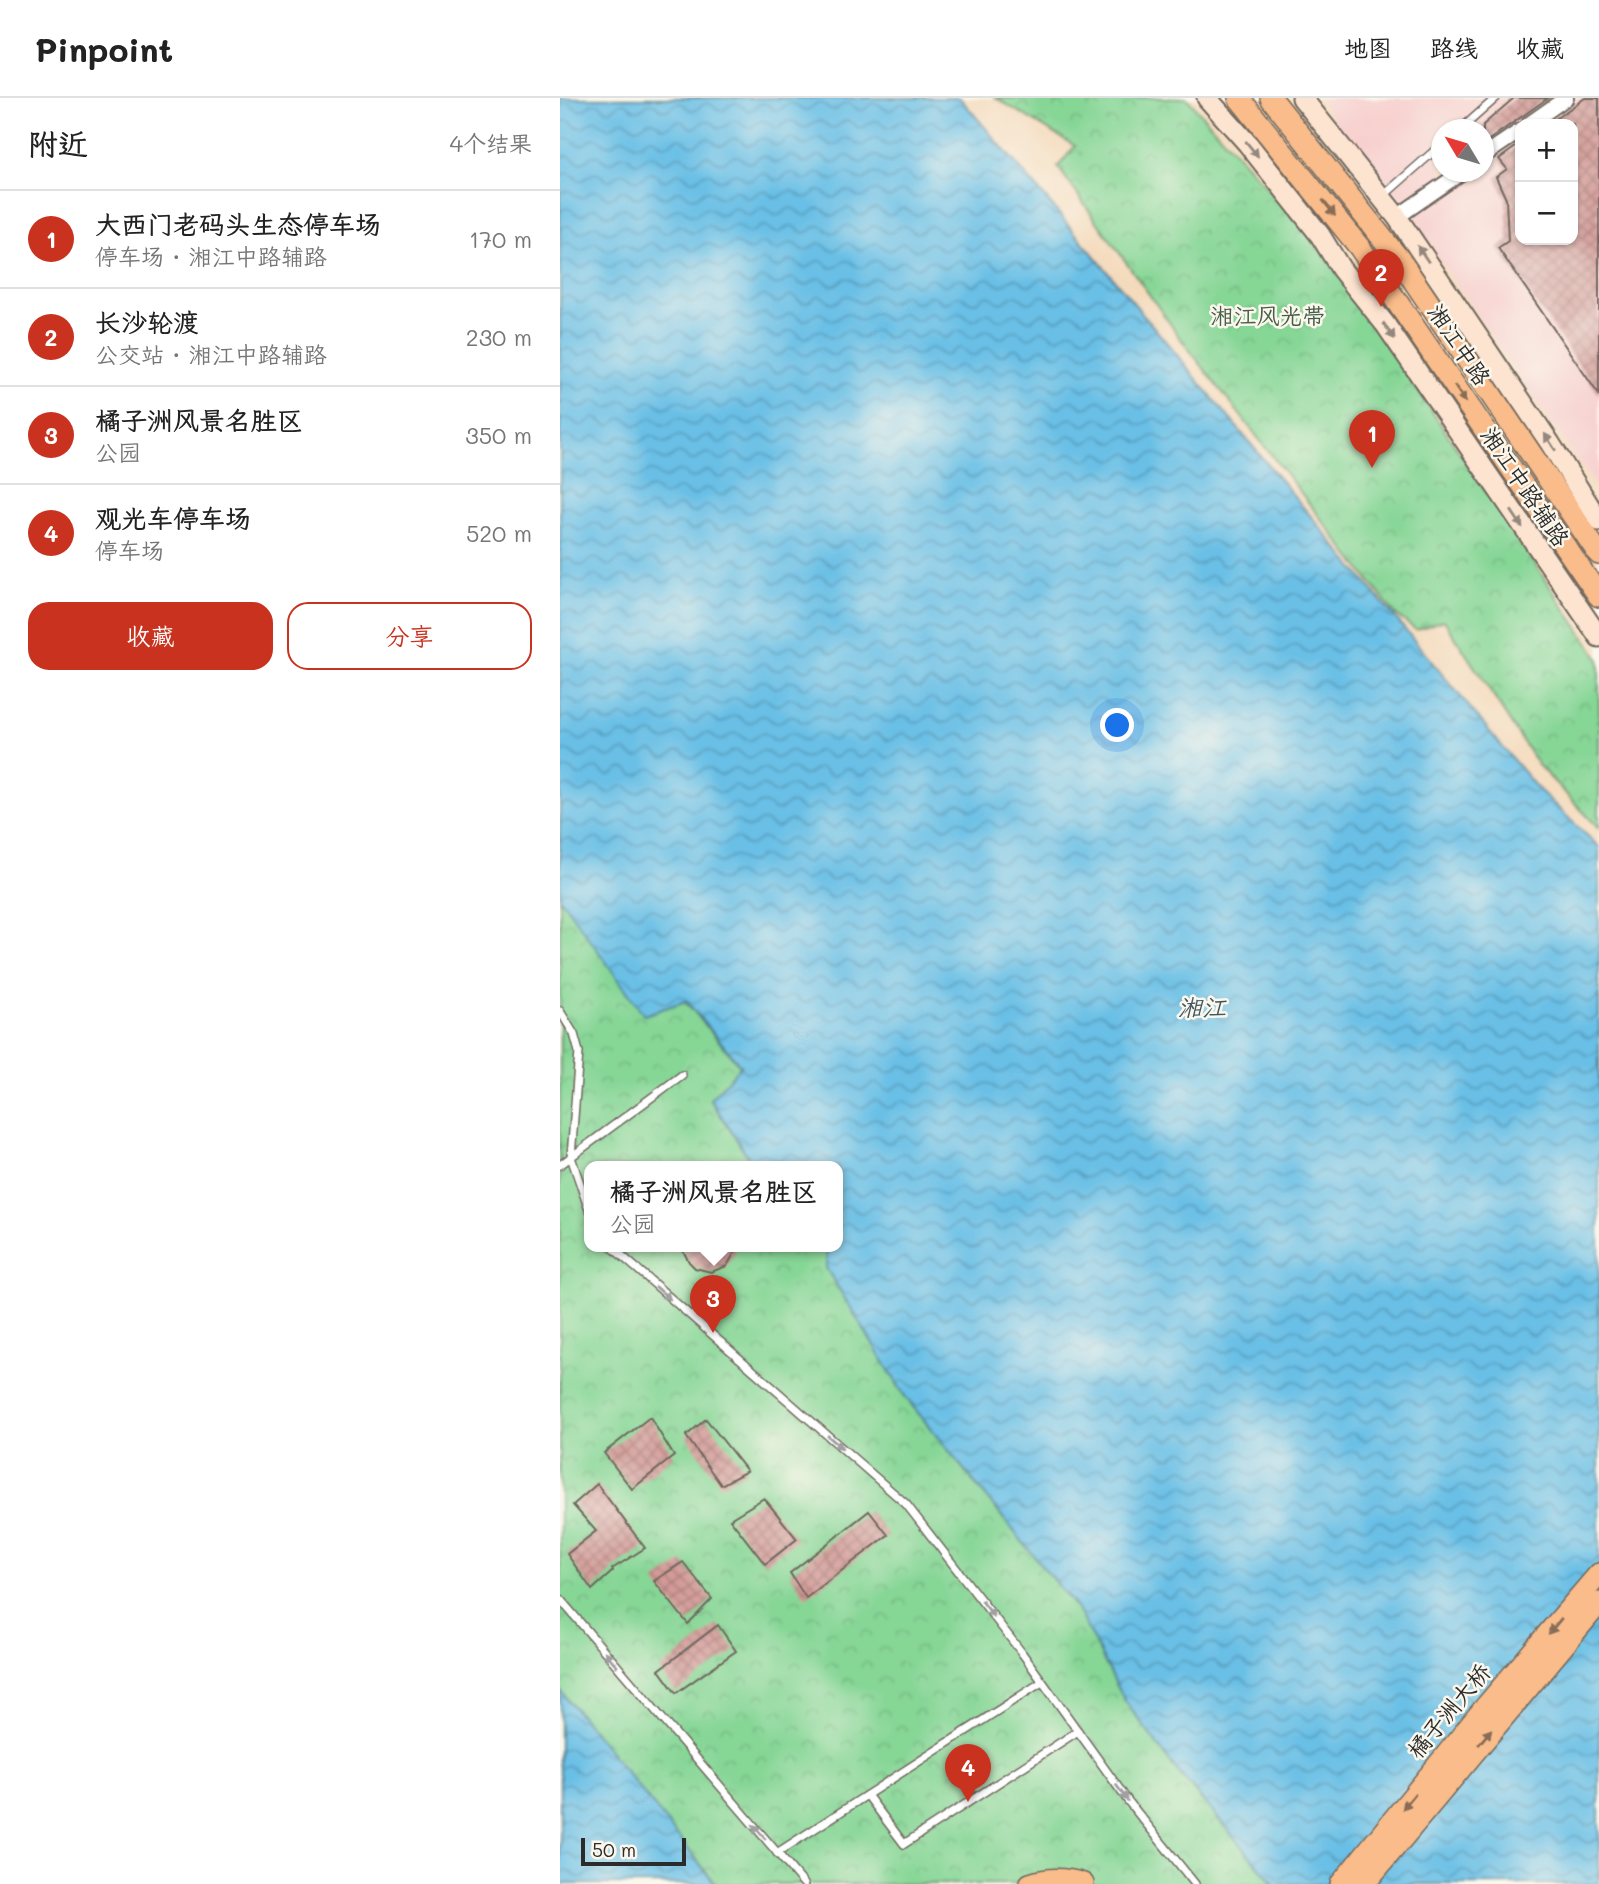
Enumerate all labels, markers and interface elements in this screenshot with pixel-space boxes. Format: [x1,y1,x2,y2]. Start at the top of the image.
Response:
text: Pinpoint [35,27,173,70]
text: 地图 [1344,32,1392,63]
text: 路线 [1430,32,1478,63]
text: 收藏 [1516,32,1564,63]
north arrow [1431,119,1494,182]
map controls [1515,119,1578,245]
button: + [1515,119,1578,182]
text: 附近 [28,123,88,163]
text: 4个结果 [449,128,532,158]
one-way arrow [1244,141,1259,158]
button: − [1515,182,1578,245]
one-way arrow [1321,199,1335,217]
text: 大西门老码头生态停车场 [95,207,381,241]
text: 1 [46,224,56,254]
text: 170 m [469,224,532,254]
text: 停车场 · 湘江中路辅路 [95,241,327,271]
one-way arrow [1416,244,1429,264]
pin: 2 [1358,249,1404,307]
street label: 湘江中路 [1422,298,1498,391]
park label: 湘江风光带 [1211,300,1326,330]
text: 长沙轮渡 [95,305,199,339]
text: 2 [45,322,57,352]
text: 230 m [466,322,532,352]
one-way arrow [1382,322,1396,340]
text: 公交站 · 湘江中路辅路 [95,339,327,369]
one-way arrow [1453,385,1467,403]
text: 橘子洲风景名胜区 [95,403,303,437]
pin: 1 [1349,410,1395,468]
text: 3 [44,420,58,450]
text: 350 m [465,420,532,450]
street label: 湘江中路辅路 [1475,421,1577,552]
one-way arrow [1543,433,1556,452]
text: 公园 [95,437,141,467]
text: 观光车停车场 [95,501,251,535]
one-way arrow [1510,510,1524,528]
text: 4 [44,518,58,548]
text: 520 m [466,518,532,548]
text: 停车场 [95,535,164,565]
button: 收藏 [28,602,273,670]
button: 分享 [287,602,532,670]
your location [1100,708,1134,742]
water label: 湘江 [1178,991,1227,1022]
popup [584,1161,843,1252]
text: 橘子洲风景名胜区 [609,1174,818,1208]
text: 公园 [609,1208,655,1238]
pin: 3 [690,1275,736,1333]
one-way arrow [655,1285,672,1300]
one-way arrow [826,1434,843,1449]
one-way arrow [980,1600,994,1618]
one-way arrow [1547,1617,1563,1635]
one-way arrow [604,1651,619,1668]
street label: 橘子洲大桥 [1400,1657,1497,1764]
one-way arrow [1478,1728,1493,1746]
pin: 4 [945,1744,991,1802]
one-way arrow [1115,1784,1129,1802]
one-way arrow [1402,1791,1417,1809]
one-way arrow [752,1824,767,1841]
scale bar [581,1835,686,1867]
text: 50 m [592,1837,636,1862]

